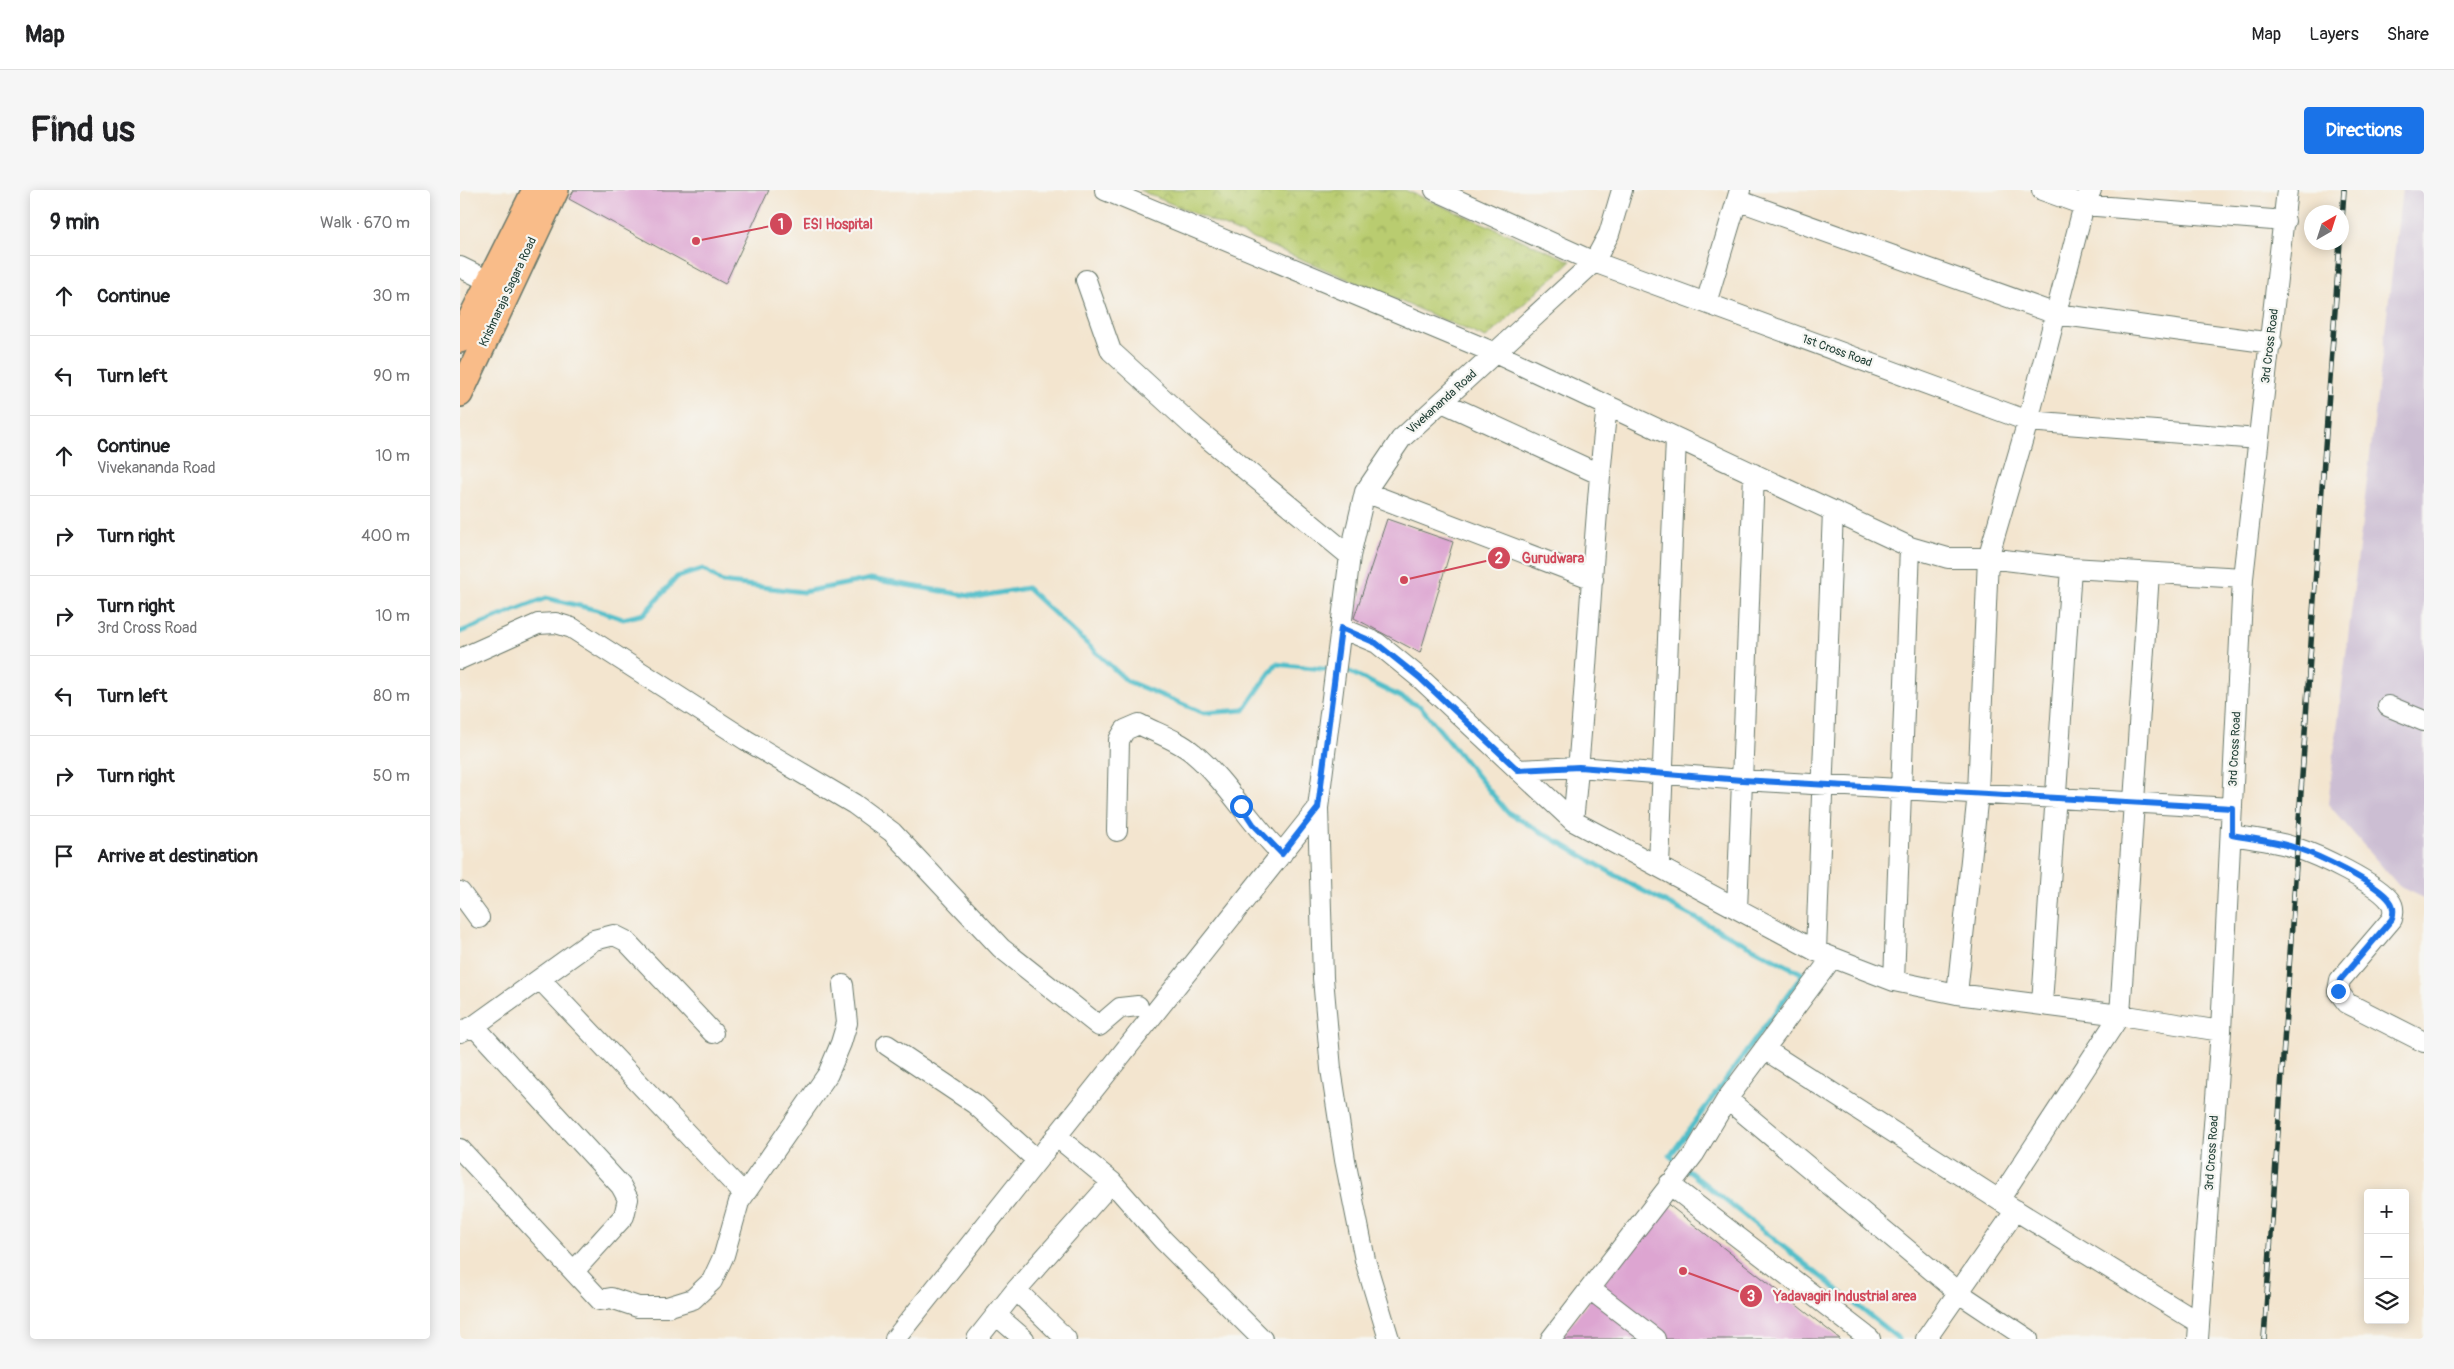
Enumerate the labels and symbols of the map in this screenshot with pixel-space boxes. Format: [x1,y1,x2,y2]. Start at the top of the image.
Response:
north arrow [2304,205,2349,250]
callout: ESI Hospital [769,210,883,239]
text: 1 [778,215,784,234]
text: ESI Hospital [803,216,873,233]
street label: Krishnaraja Sagara Road [476,235,540,349]
street label: 3rd Cross Road [2258,308,2282,384]
street label: 1st Cross Road [1800,331,1874,371]
street label: Vivekananda Road [1404,367,1480,437]
callout: Gurudwara [1487,543,1595,572]
text: 2 [1495,549,1503,568]
text: Gurudwara [1522,550,1585,567]
street label: 3rd Cross Road [2226,711,2244,787]
route start [1230,795,1253,818]
route end [2327,980,2350,1003]
street label: 3rd Cross Road [2202,1115,2222,1191]
callout: Yadavagiri Industrial area [1738,1282,1926,1311]
text: 3 [1747,1287,1755,1306]
text: Yadavagiri Industrial area [1772,1288,1917,1305]

